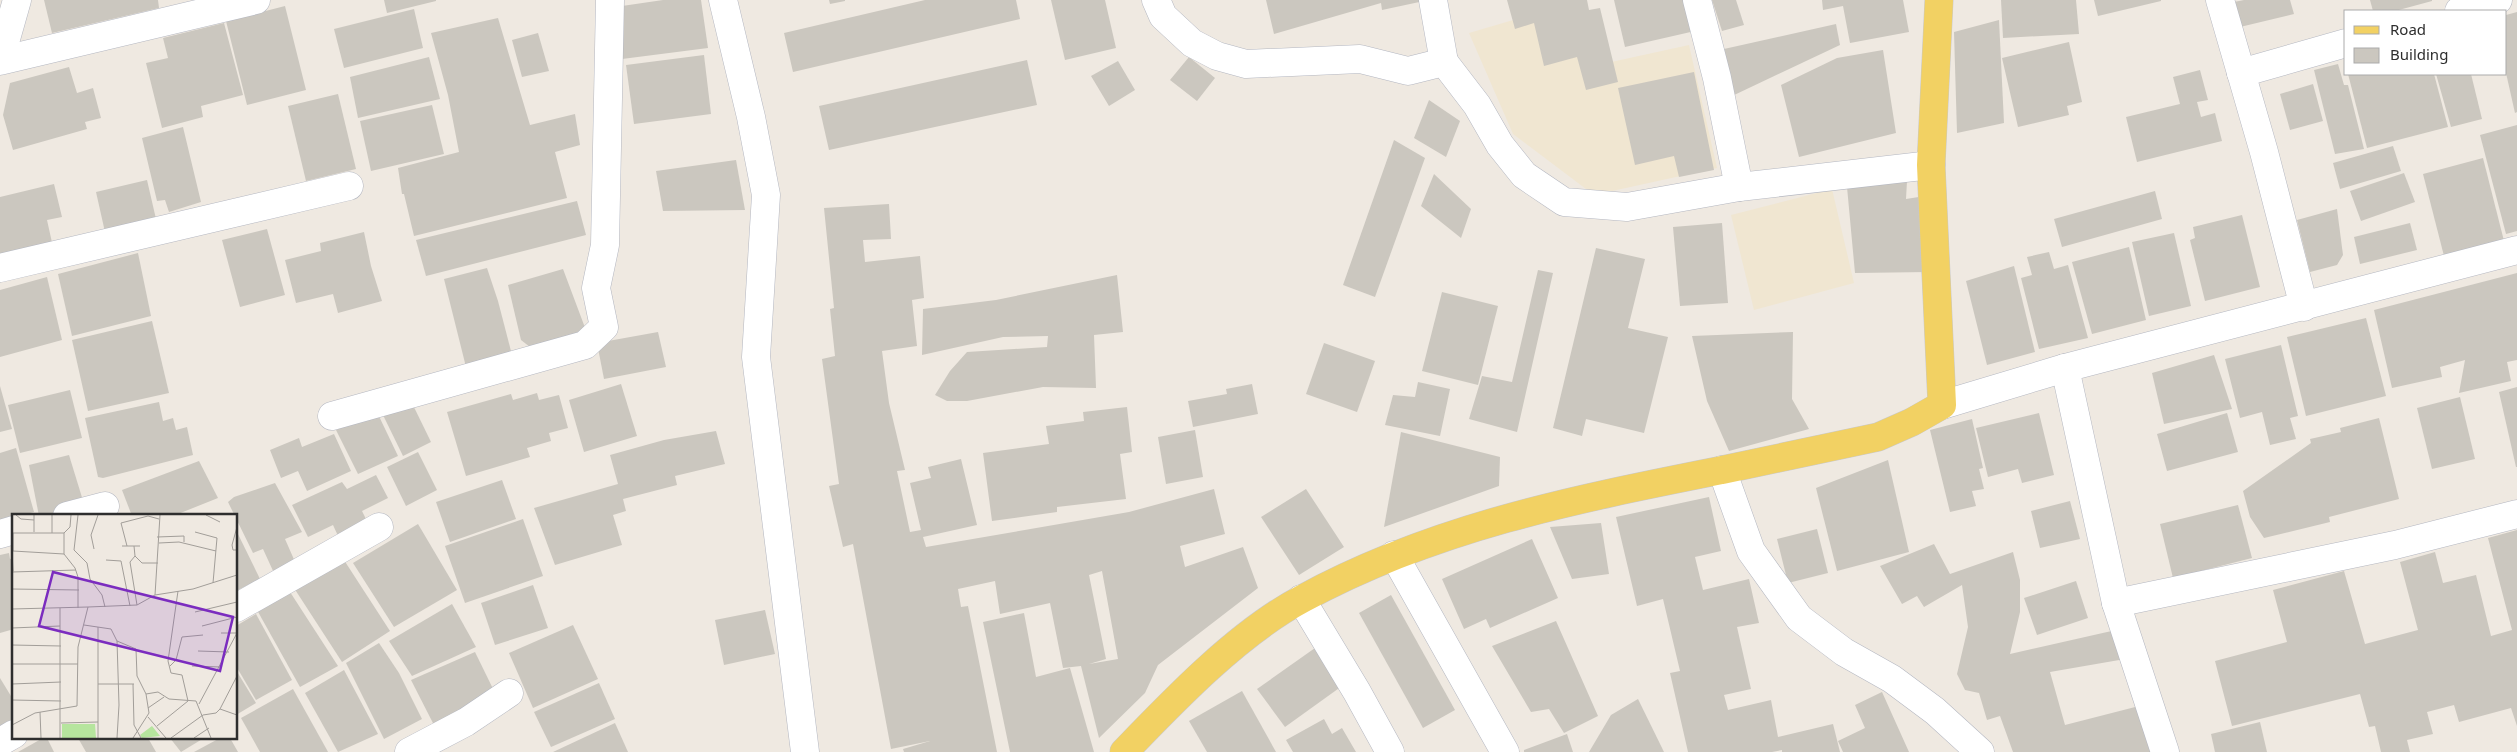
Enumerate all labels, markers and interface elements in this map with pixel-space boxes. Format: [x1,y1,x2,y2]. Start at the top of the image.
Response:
legend [2344,10,2507,75]
text: Road [2390,19,2426,39]
text: Building [2390,44,2448,64]
inset map [12,514,238,740]

